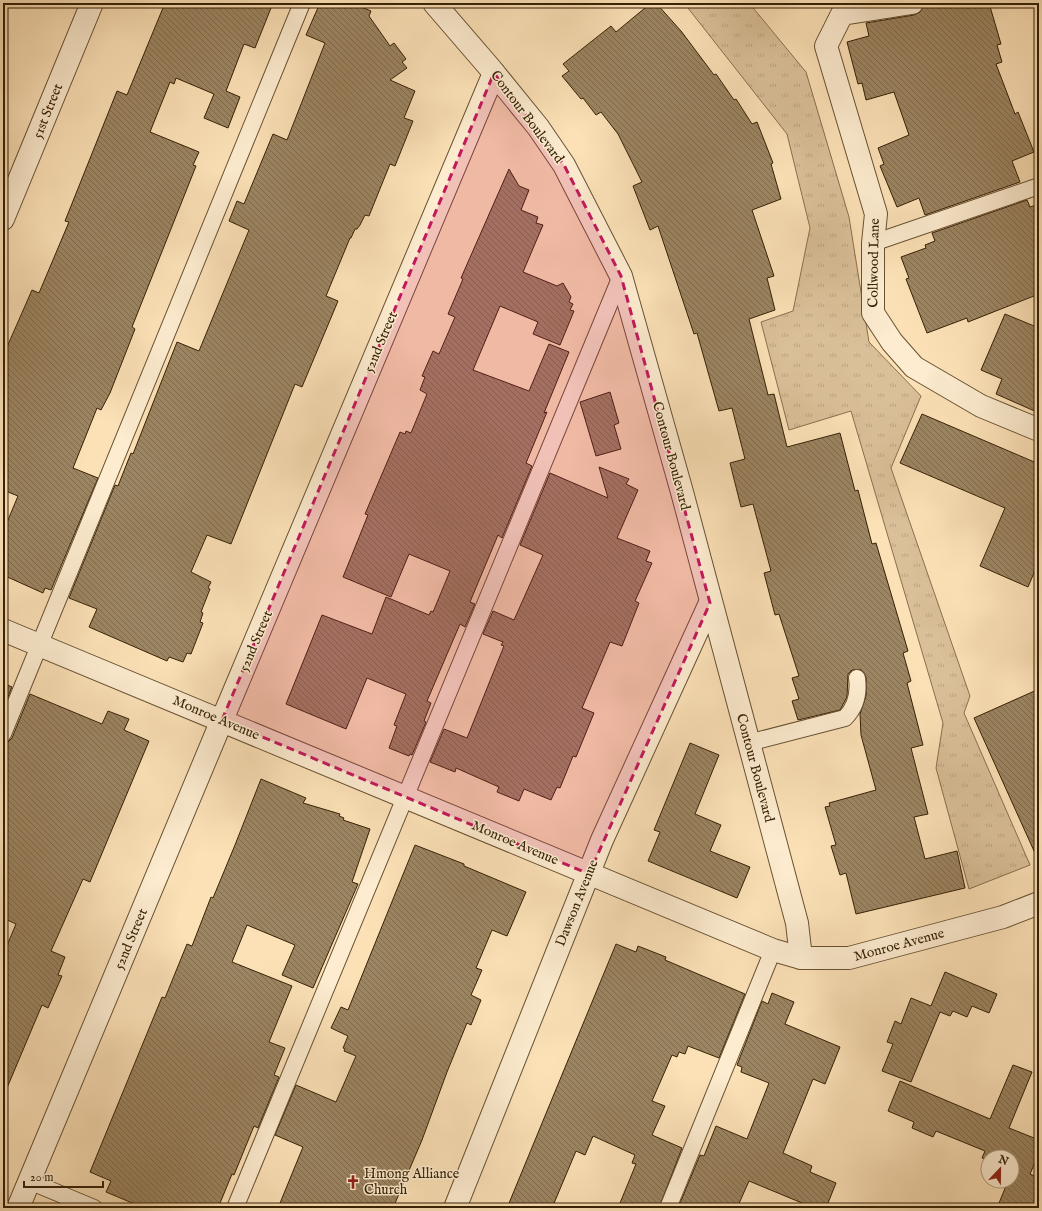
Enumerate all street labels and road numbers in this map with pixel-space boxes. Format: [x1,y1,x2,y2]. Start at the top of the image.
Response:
street label: Contour Boulevard [486,67,568,167]
street label: 51st Street [29,81,67,141]
street label: Collwood Lane [864,218,884,308]
street label: 52nd Street [360,309,402,375]
street label: Contour Boulevard [648,400,694,513]
street label: 52nd Street [235,608,277,674]
street label: Monroe Avenue [170,692,263,745]
street label: Contour Boulevard [732,712,778,825]
street label: Monroe Avenue [469,817,562,870]
street label: Dawson Avenue [551,856,603,949]
street label: 52nd Street [110,906,152,972]
street label: Monroe Avenue [852,924,947,966]

